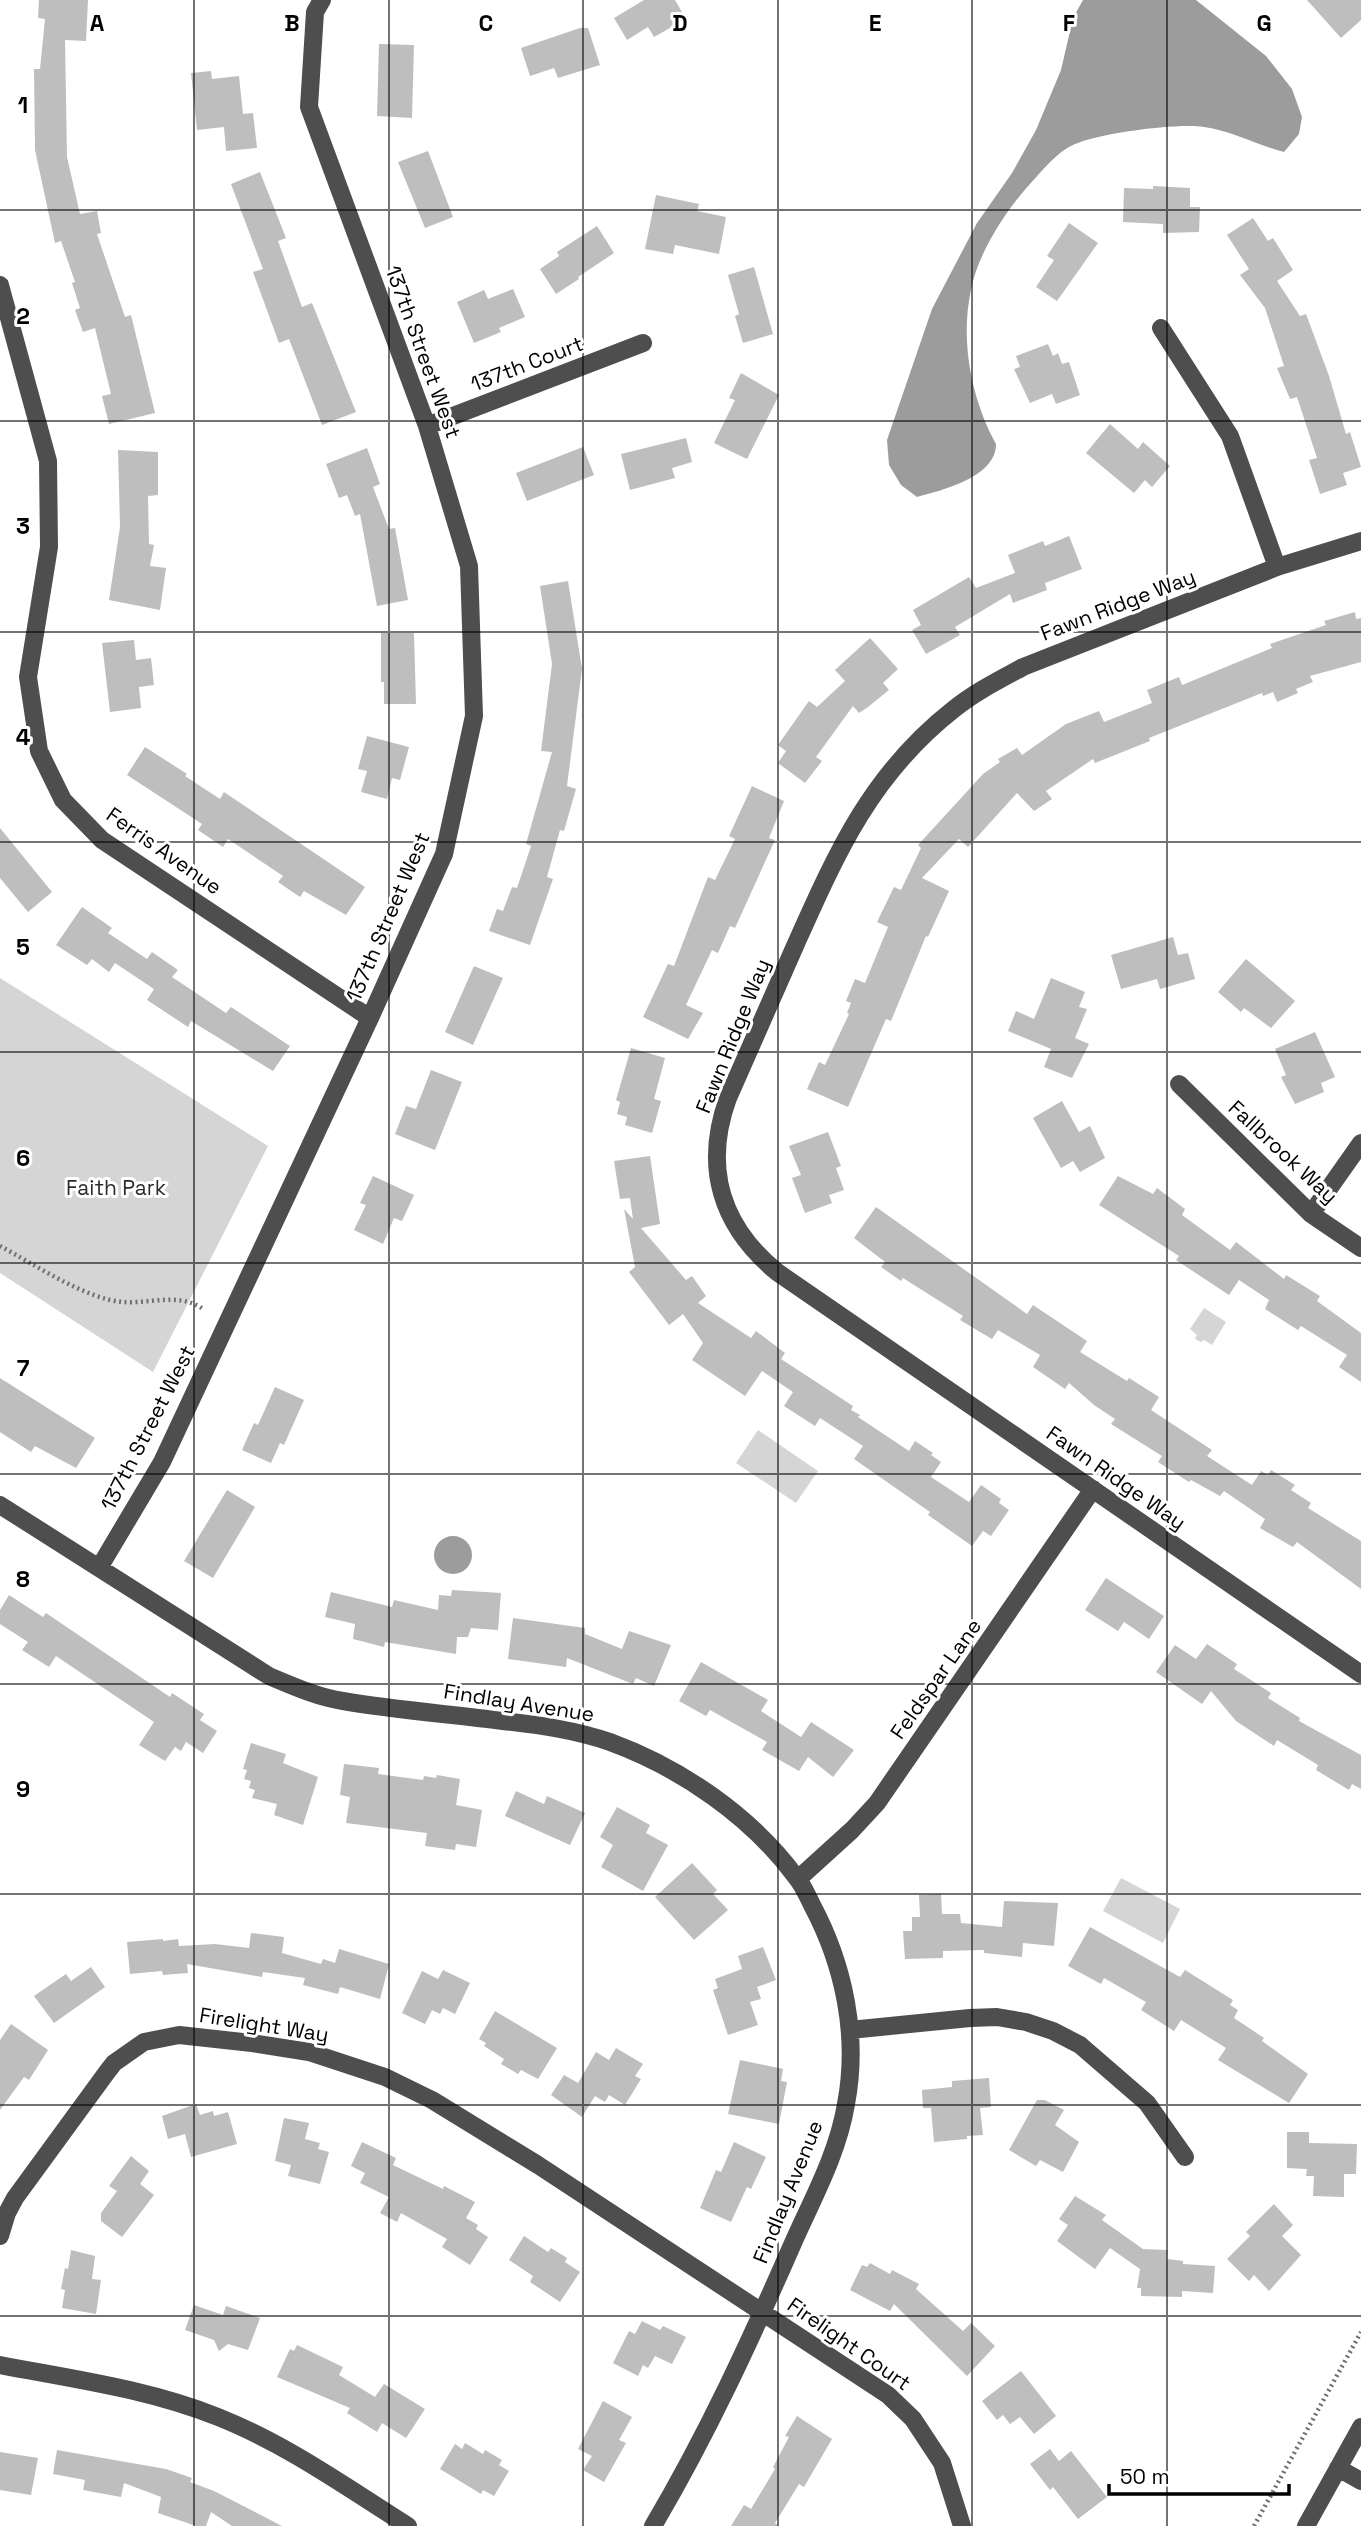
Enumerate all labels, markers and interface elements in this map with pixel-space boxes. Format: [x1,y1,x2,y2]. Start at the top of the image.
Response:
text: A [90,8,105,38]
text: B [284,8,300,38]
text: C [479,8,493,38]
text: D [672,8,688,38]
text: E [869,8,881,38]
text: F [1063,8,1075,38]
text: G [1256,8,1272,38]
text: 1 [18,90,28,120]
street label: 137th Street West [380,262,467,442]
text: 2 [16,301,30,331]
street label: 137th Court [467,330,587,397]
text: 3 [16,511,30,541]
street label: Fawn Ridge Way [1036,563,1199,647]
text: 4 [16,722,31,752]
street label: Ferris Avenue [101,801,227,900]
street label: 137th Street West [340,828,435,1006]
text: 5 [16,932,30,962]
street label: Fawn Ridge Way [689,955,776,1117]
street label: Fallbrook Way [1223,1094,1344,1209]
text: 6 [16,1143,30,1173]
park label: Faith Park [66,1174,166,1201]
street label: 137th Street West [94,1341,201,1515]
text: 7 [17,1353,30,1383]
street label: Fawn Ridge Way [1041,1419,1191,1536]
text: 8 [16,1564,30,1594]
street label: Feldspar Lane [884,1613,987,1744]
street label: Findlay Avenue [442,1677,596,1728]
text: 9 [16,1774,30,1804]
street label: Firelight Way [198,2001,331,2048]
street label: Findlay Avenue [747,2116,829,2267]
street label: Firelight Court [782,2291,916,2396]
scale bar [1109,2452,1289,2496]
text: 50 m [1120,2463,1170,2490]

